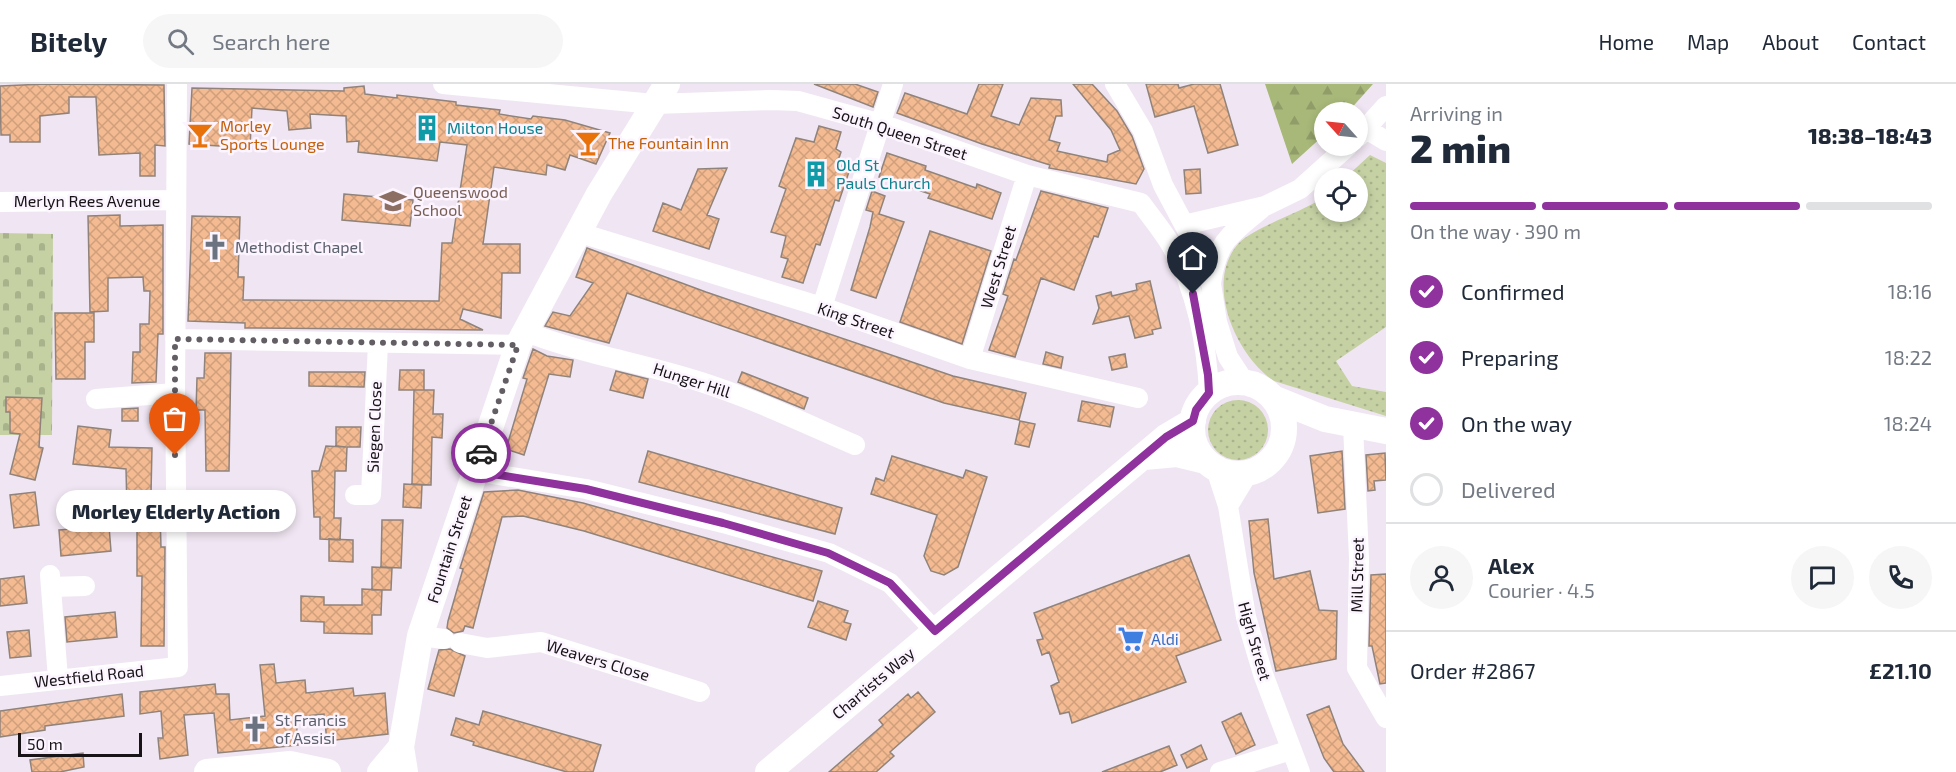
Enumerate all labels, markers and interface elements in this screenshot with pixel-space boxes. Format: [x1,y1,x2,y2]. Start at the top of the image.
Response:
search box [143,14,563,68]
text: Bitely [30,24,107,58]
icon: search [164,25,197,58]
text: Search here [212,28,330,54]
text: Home [1598,29,1654,54]
text: Map [1687,29,1729,54]
text: About [1762,29,1819,54]
text: Contact [1852,29,1926,54]
text: Arriving in [1410,101,1503,125]
street label: South Queen Street [830,102,970,164]
north arrow [1314,102,1368,156]
map controls [1314,102,1368,222]
building icon: Milton House [412,113,442,143]
place label: Morley Sports Lounge [220,116,325,153]
place label: Milton House [447,118,543,137]
bar icon: Morley Sports Lounge [185,120,215,150]
text: 18:38–18:43 [1808,122,1932,148]
text: 2 min [1410,124,1511,171]
bar icon: The Fountain Inn [573,128,603,158]
place label: The Fountain Inn [608,133,729,152]
place label: Old St Pauls Church [836,155,931,192]
building icon: Old St Pauls Church [801,159,831,189]
button: locate [1314,168,1368,222]
place label: Queenswood School [413,182,508,219]
school or university icon: Queenswood School [378,186,408,216]
street label: Merlyn Rees Avenue [14,191,160,210]
text: On the way · 390 m [1410,219,1581,243]
street label: West Street [976,223,1019,311]
church icon: Methodist Chapel [200,232,230,262]
pin [1167,232,1218,294]
place label: Methodist Chapel [235,237,363,256]
icon: home [1176,241,1209,274]
icon: check [1410,275,1443,308]
text: Confirmed [1461,278,1565,304]
text: 18:16 [1888,279,1932,303]
street label: King Street [815,298,897,341]
icon: check [1410,341,1443,374]
text: Preparing [1461,344,1559,370]
text: 18:22 [1885,345,1932,369]
street label: Hunger Hill [651,358,734,401]
street label: Siegen Close [362,381,385,473]
pin [149,393,200,455]
icon: bag [158,402,191,435]
icon: check [1410,407,1443,440]
text: On the way [1461,410,1572,436]
text: 18:24 [1884,411,1932,435]
courier [451,423,511,483]
icon: car [465,437,498,470]
text: Delivered [1461,476,1556,502]
callout: Morley Elderly Action [55,491,295,533]
street label: Fountain Street [422,493,475,605]
text: Morley Elderly Action [72,499,280,523]
street label: Mill Street [1346,537,1367,613]
button: person [1410,546,1473,609]
button: chat [1791,546,1854,609]
button: phone [1869,546,1932,609]
text: Alex [1488,552,1534,578]
text: Courier · 4.5 [1488,578,1595,602]
street label: High Street [1235,599,1276,682]
supermarket icon: Aldi [1116,624,1146,654]
place label: Aldi [1151,629,1179,648]
street label: Weavers Close [544,635,652,684]
street label: Chartists Way [828,642,918,723]
text: Order #2867 [1410,657,1536,683]
text: £21.10 [1869,657,1932,683]
street label: Westfield Road [33,660,145,691]
place label: St Francis of Assisi [275,710,346,747]
church icon: St Francis of Assisi [240,714,270,744]
scale bar [18,730,142,758]
text: 50 m [27,734,63,753]

